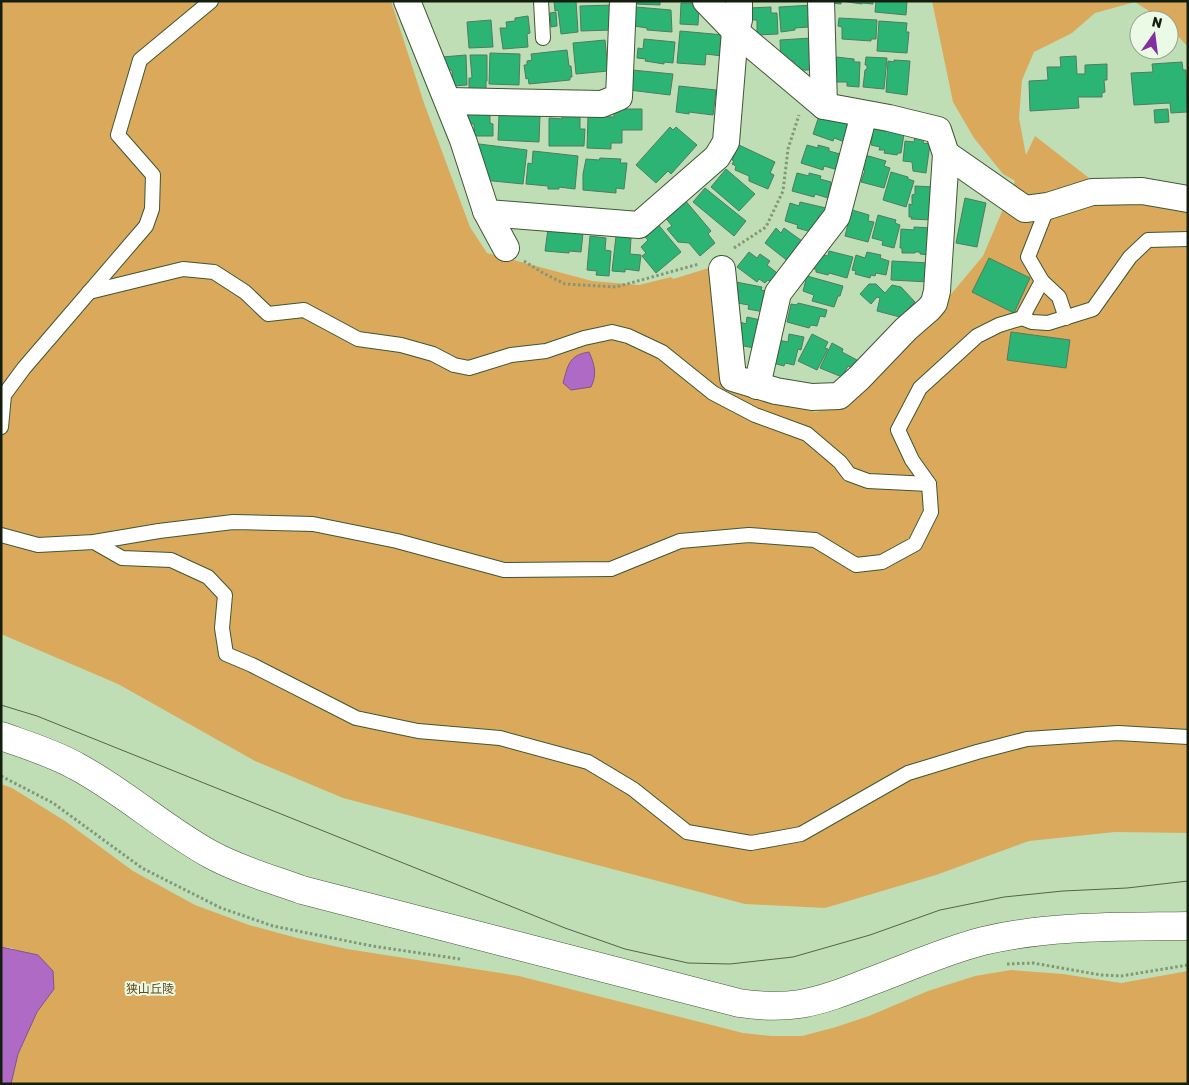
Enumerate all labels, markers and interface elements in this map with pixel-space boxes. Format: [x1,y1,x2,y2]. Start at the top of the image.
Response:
north arrow [1129,10,1179,60]
text: N [1150,13,1164,32]
park label: 狭山丘陵 [126,982,174,996]

